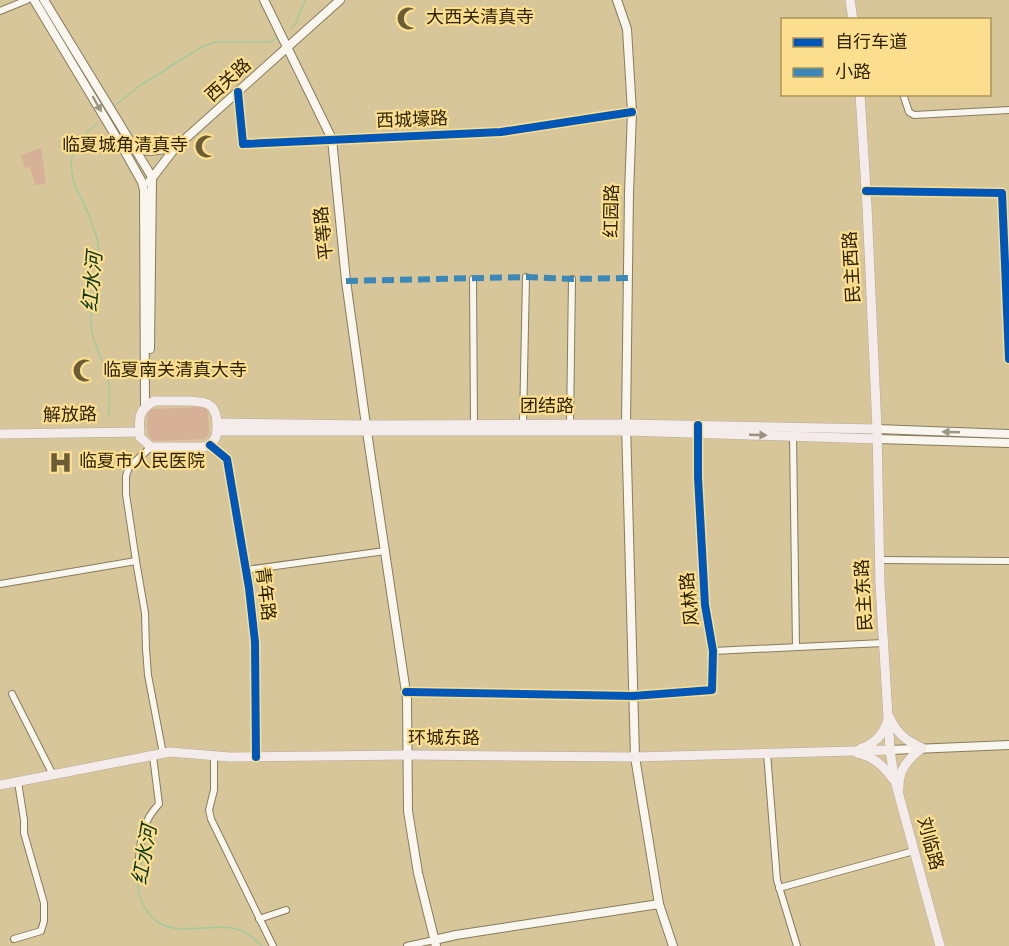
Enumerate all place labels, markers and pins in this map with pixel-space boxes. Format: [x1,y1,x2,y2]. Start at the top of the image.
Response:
mosque icon: 大西关清真寺 [395,5,421,31]
place label: 大西关清真寺 [426,7,534,30]
mosque icon: 临夏城角清真寺 [193,133,219,159]
place label: 临夏城角清真寺 [62,135,188,158]
mosque icon: 临夏南关清真大寺 [72,358,98,384]
place label: 临夏南关清真大寺 [103,360,247,383]
hospital icon: 临夏市人民医院 [48,449,74,475]
place label: 临夏市人民医院 [79,451,205,474]

